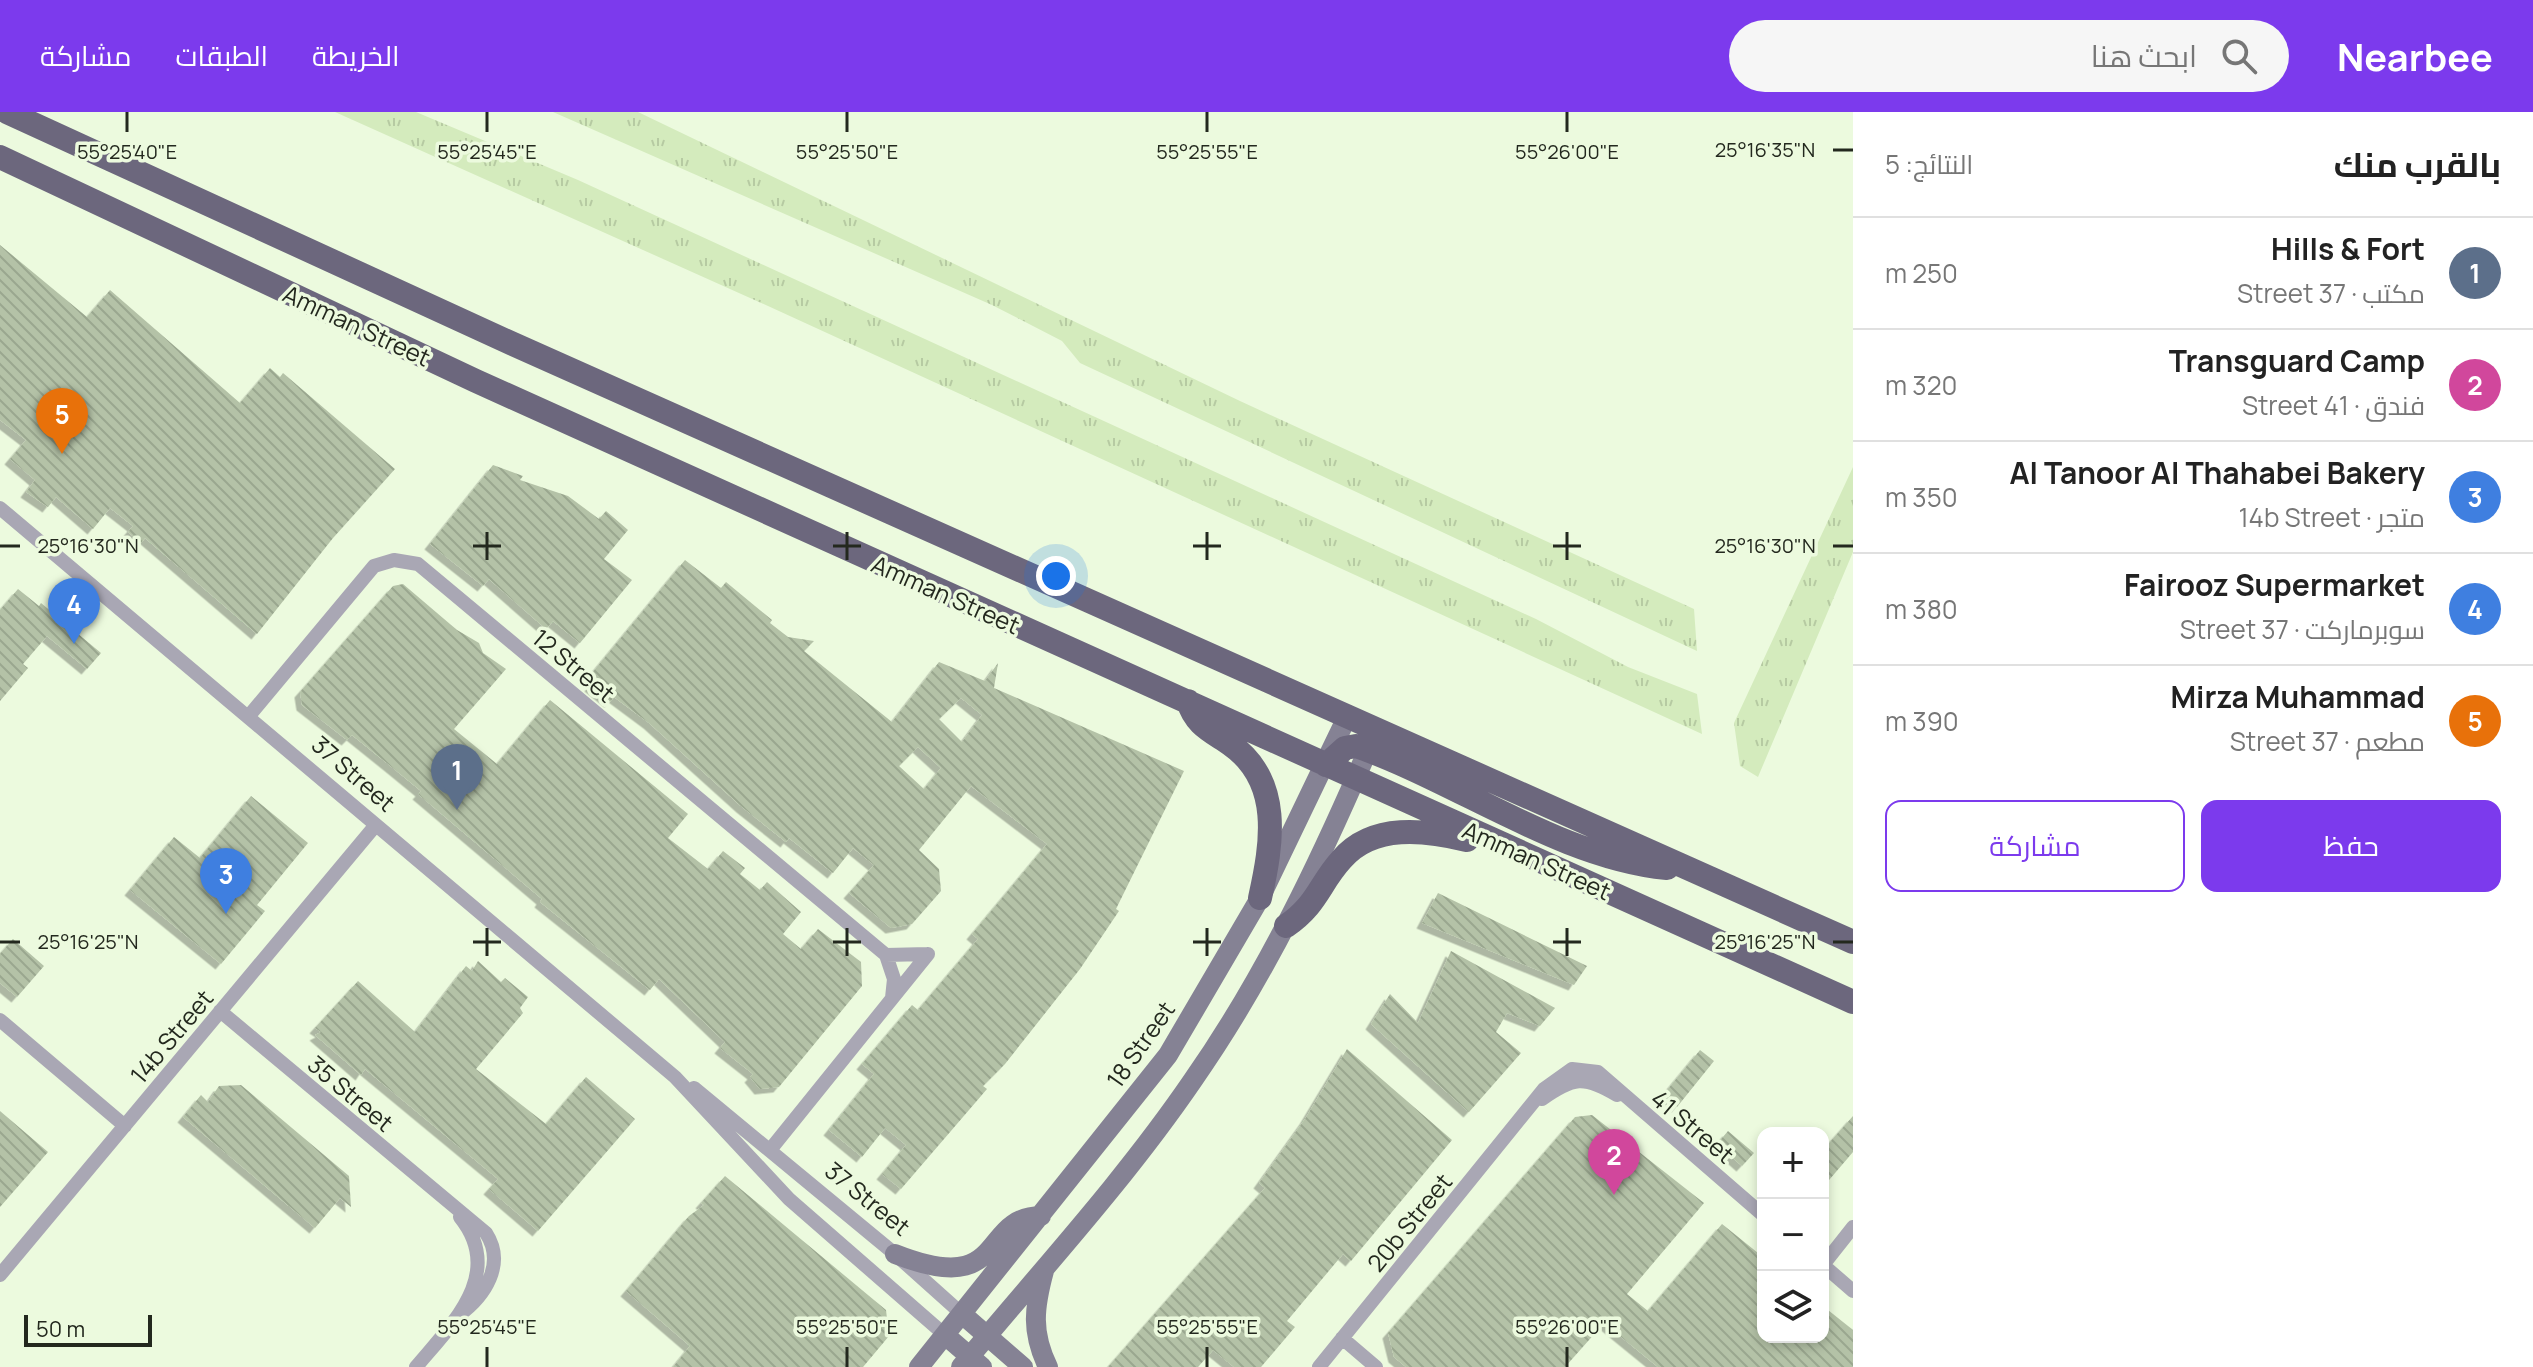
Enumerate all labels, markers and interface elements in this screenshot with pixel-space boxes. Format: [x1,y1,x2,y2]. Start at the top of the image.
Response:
search box [1729,20,2289,92]
text: Nearbee [2337,30,2493,82]
icon: search [2217,34,2261,78]
text: ابحث هنا [2091,35,2197,76]
text: مشاركة [40,36,131,74]
text: الطبقات [175,36,268,74]
text: الخريطة [312,36,399,74]
text: 25°16'35"N [1715,136,1815,163]
text: 55°25'40"E [77,138,177,165]
text: 55°25'45"E [437,138,537,165]
text: 55°25'50"E [796,138,898,165]
text: 55°25'55"E [1156,138,1258,165]
text: 55°26'00"E [1515,138,1619,165]
text: بالقرب منك [2334,141,2501,187]
text: النتائج: 5 [1885,146,1973,182]
text: Hills & Fort [2271,228,2425,269]
text: 250 m [1885,255,1958,291]
text: 1 [2469,255,2481,291]
text: مكتب · 37 Street [2237,275,2425,311]
street label: Amman Street [278,276,436,374]
text: Transguard Camp [2169,340,2425,381]
text: 320 m [1885,367,1957,403]
text: 2 [2467,367,2483,403]
text: فندق · 41 Street [2242,387,2425,423]
pin: 5 [36,388,88,454]
text: Al Tanoor Al Thahabei Bakery [2009,452,2425,493]
text: 350 m [1885,479,1958,515]
text: 3 [2467,479,2483,515]
text: متجر · 14b Street [2238,499,2425,535]
text: 25°16'30"N [37,532,139,559]
text: 25°16'30"N [1714,532,1816,559]
street label: Amman Street [867,547,1025,641]
your location [1036,556,1076,596]
text: Fairooz Supermarket [2124,564,2425,605]
pin: 4 [48,578,100,644]
text: 380 m [1885,591,1958,627]
text: 4 [2467,591,2483,627]
text: سوبرماركت · 37 Street [2180,611,2425,647]
street label: 12 Street [526,621,622,709]
text: Mirza Muhammad [2170,676,2425,717]
text: 390 m [1885,703,1959,739]
text: 5 [2467,703,2483,739]
text: مطعم · 37 Street [2230,723,2425,759]
street label: 37 Street [305,728,403,818]
pin: 1 [431,744,483,810]
button: مشاركة [1885,800,2185,892]
button: حفظ [2201,800,2501,892]
street label: Amman Street [1458,813,1616,907]
pin: 3 [200,848,252,914]
text: 25°16'25"N [38,928,138,955]
text: 25°16'25"N [1715,928,1815,955]
street label: 14b Street [122,982,220,1090]
street label: 18 Street [1098,994,1182,1094]
street label: 35 Street [301,1047,401,1139]
street label: 41 Street [1645,1082,1741,1170]
map controls [1757,1127,1829,1343]
button: + [1757,1127,1829,1199]
pin: 2 [1588,1129,1640,1195]
street label: 37 Street [819,1154,917,1242]
street label: 20b Street [1359,1166,1459,1278]
button: − [1757,1199,1829,1271]
button: layers [1757,1271,1829,1343]
scale bar [24,1311,152,1347]
text: 55°25'45"E [437,1313,537,1340]
text: 55°25'50"E [796,1313,898,1340]
text: 55°25'55"E [1156,1313,1258,1340]
text: 55°26'00"E [1515,1313,1619,1340]
text: 50 m [36,1314,85,1344]

